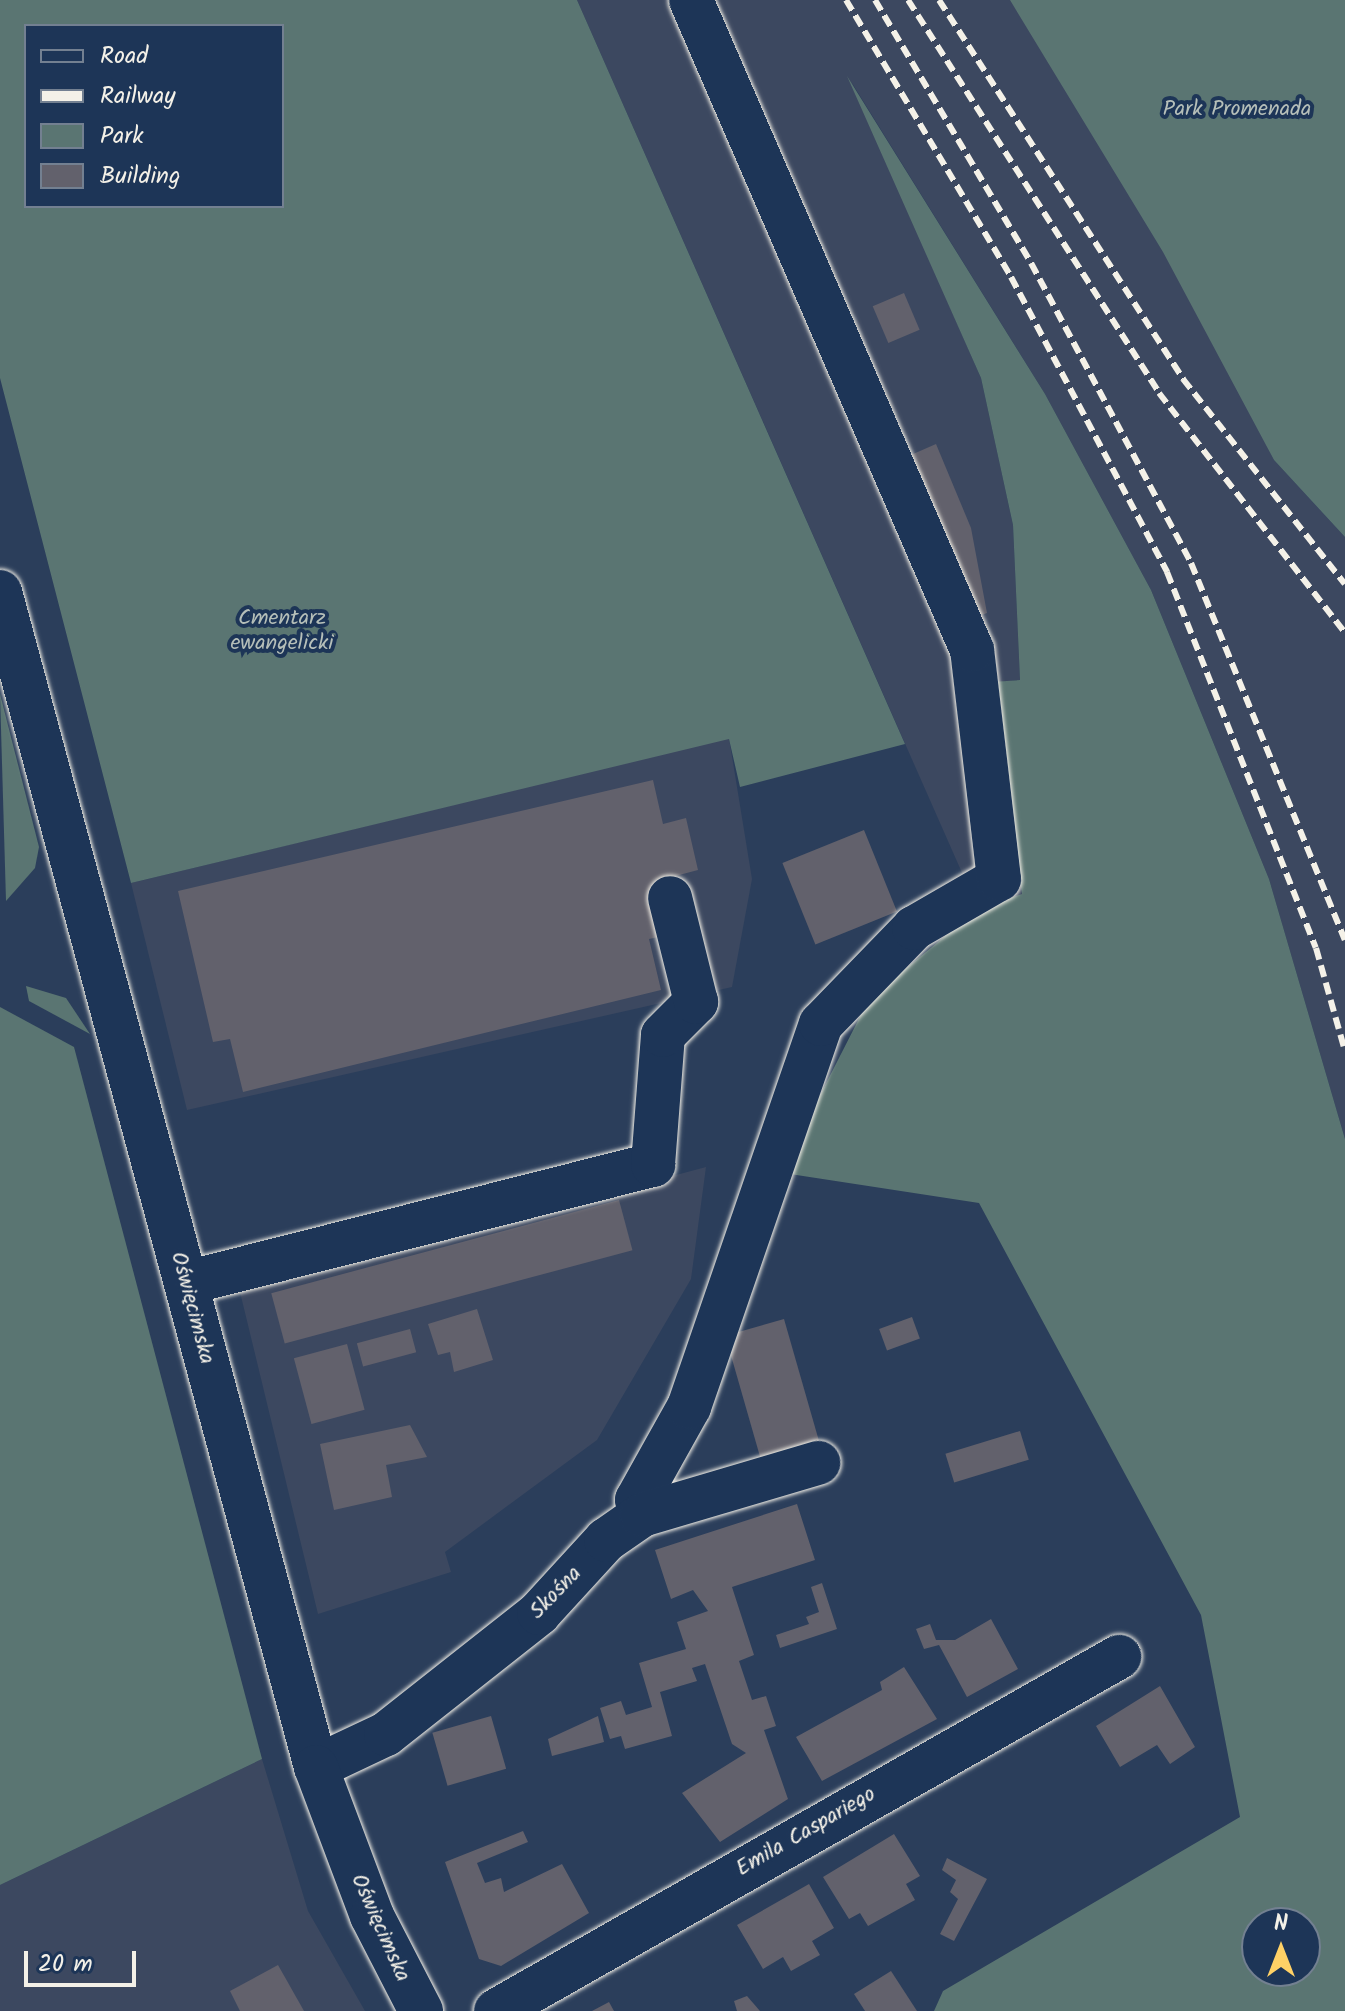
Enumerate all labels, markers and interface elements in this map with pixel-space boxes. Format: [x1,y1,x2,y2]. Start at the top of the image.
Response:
legend [24,24,284,208]
text: Road [100,37,148,76]
text: Railway [100,77,176,116]
park label: Park Promenada [1163,97,1311,123]
text: Park [100,117,144,156]
text: Building [100,157,180,196]
park label: Cmentarz ewangelicki [230,605,334,656]
street label: Oświęcimska [164,1249,220,1367]
street label: Skośna [524,1561,588,1625]
street label: Emila Caspariego [732,1781,880,1883]
street label: Oświęcimska [345,1870,415,1986]
north arrow [1241,1907,1321,1987]
text: N [1274,1907,1288,1942]
scale bar [28,1935,140,1985]
text: 20 m [38,1945,93,1984]

